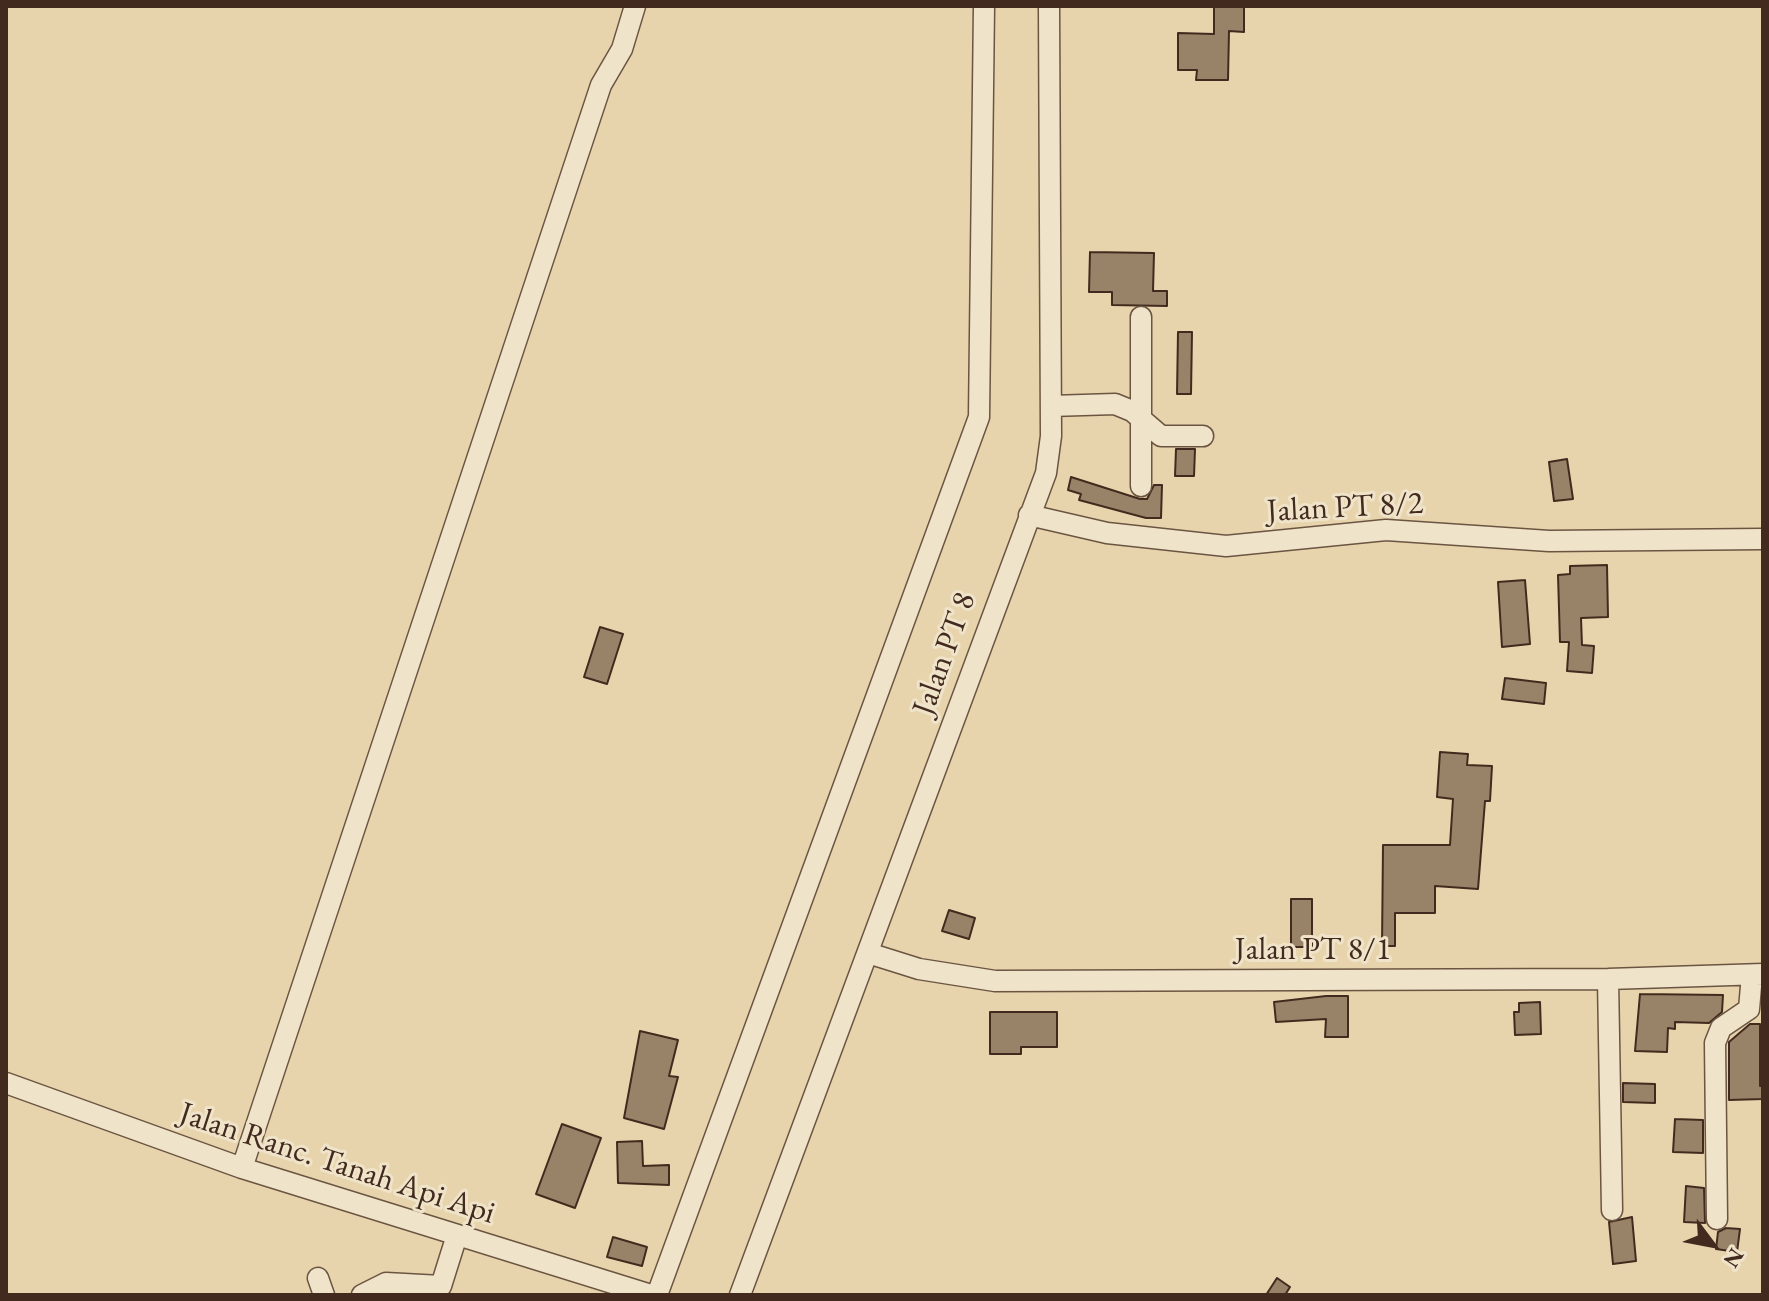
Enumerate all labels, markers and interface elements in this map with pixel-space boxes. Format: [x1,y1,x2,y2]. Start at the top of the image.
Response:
street label: Jalan PT 8/2 [1266,485,1424,531]
street label: Jalan PT 8 [905,587,985,721]
street label: Jalan PT 8/1 [1235,931,1391,969]
street label: Jalan Ranc. Tanah Api Api [174,1095,500,1233]
north arrow [1673,1205,1753,1285]
text: N [1717,1243,1751,1273]

